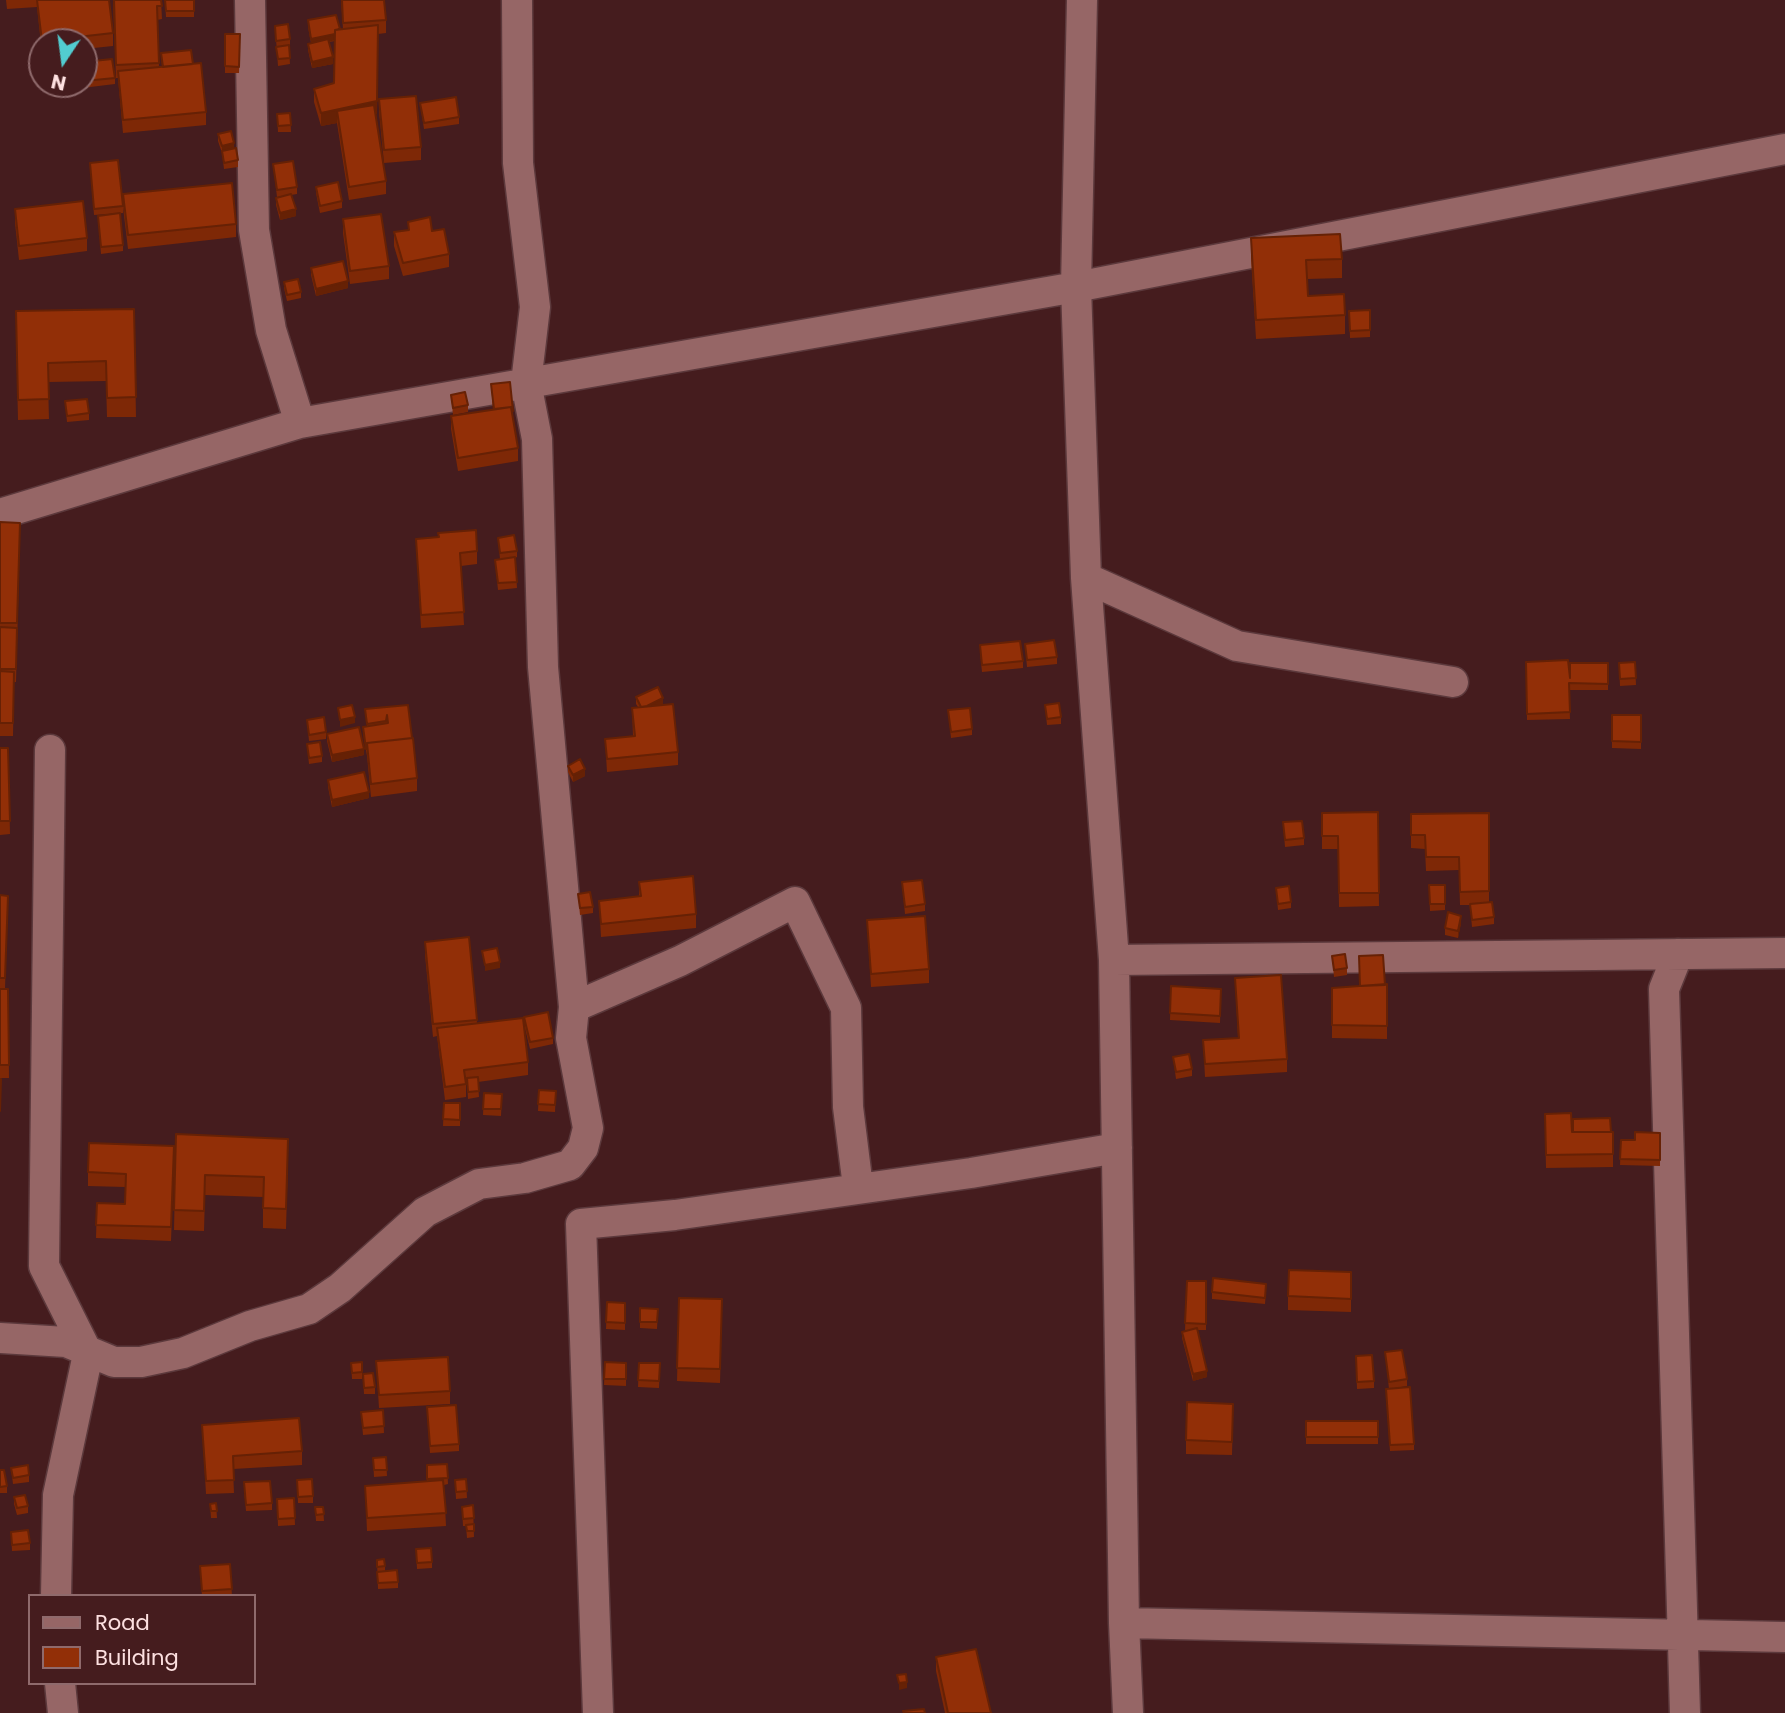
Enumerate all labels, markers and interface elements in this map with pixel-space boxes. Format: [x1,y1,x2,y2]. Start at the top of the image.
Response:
north arrow [28,28,98,98]
text: N [49,67,69,97]
legend [28,1594,256,1685]
text: Road [95,1608,150,1637]
text: Building [95,1643,179,1672]

